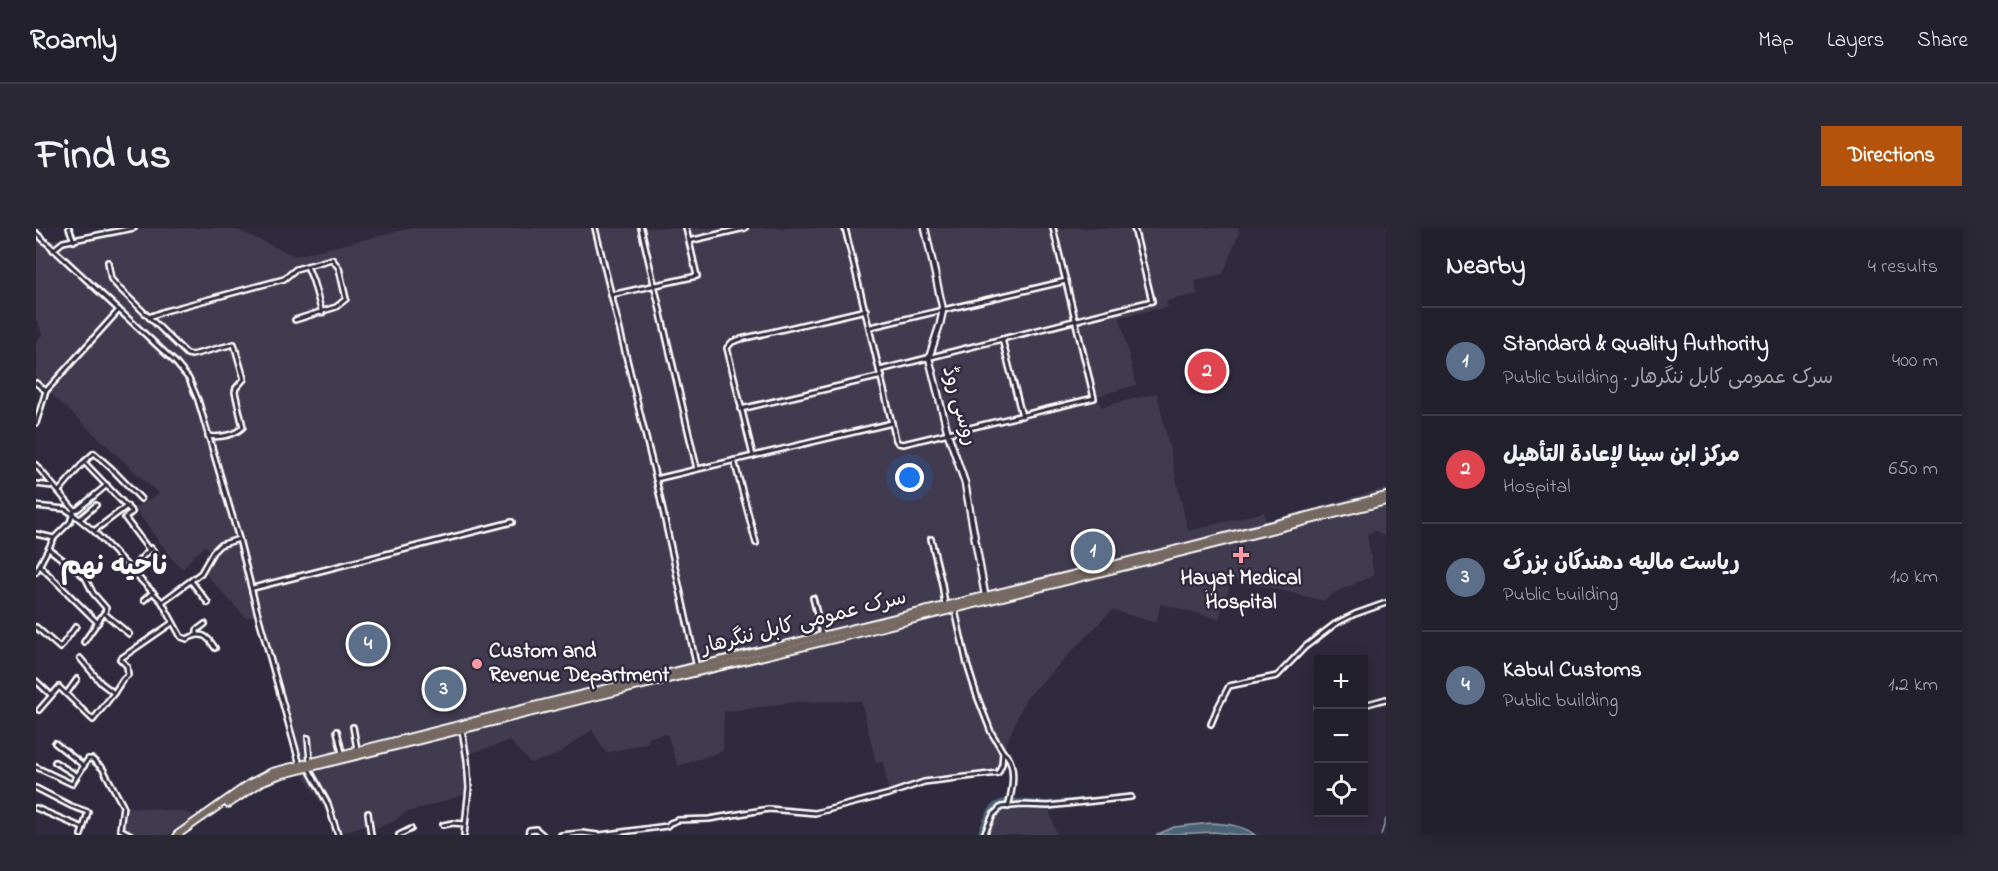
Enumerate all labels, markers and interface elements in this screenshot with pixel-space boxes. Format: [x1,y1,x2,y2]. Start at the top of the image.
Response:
text: Roamly [30,21,117,62]
text: Map [1758,26,1794,56]
text: Layers [1827,26,1884,56]
text: Share [1917,26,1968,56]
text: Find us [36,126,171,187]
button: Directions [1821,126,1962,186]
text: Nearby [1446,248,1525,286]
text: 4 results [1868,253,1938,282]
text: Standard & Quality Authority [1503,329,1769,361]
text: 1 [1462,347,1469,376]
text: 400 m [1892,347,1938,376]
pin: 2 [1188,348,1226,394]
street label: روسی روڈ [933,362,985,450]
text: Public building · سرک عمومی کابل ننگرهار [1503,364,1833,393]
text: مركز ابن سينا لإعادة التأهيل [1503,440,1740,472]
text: 2 [1461,455,1470,484]
text: 650 m [1889,455,1938,484]
your location [895,463,924,492]
text: Hospital [1503,473,1571,502]
pin: 1 [1074,528,1112,574]
marker: Hayat Medical Hospital [1232,546,1250,564]
district label: ناحیه نهم [61,548,167,587]
text: ریاست مالیه دهندگان بزرگ [1503,548,1740,580]
text: 3 [1461,563,1470,592]
text: 1.0 km [1890,563,1938,592]
place label: Hayat Medical Hospital [1181,564,1302,618]
text: Public building [1503,581,1618,610]
street label: سرک عمومی کابل ننگرهار [696,583,910,664]
pin: 4 [348,622,388,666]
place label: Custom and Revenue Department [489,637,670,691]
map controls [1314,655,1368,817]
button: + [1314,655,1368,709]
text: Kabul Customs [1503,655,1642,687]
marker: Custom and Revenue Department [470,657,484,671]
pin: 3 [424,666,464,712]
text: 4 [1461,671,1470,700]
text: 1.2 km [1888,671,1938,700]
text: Public building [1503,687,1618,716]
button: − [1314,709,1368,763]
button: locate [1314,763,1368,817]

